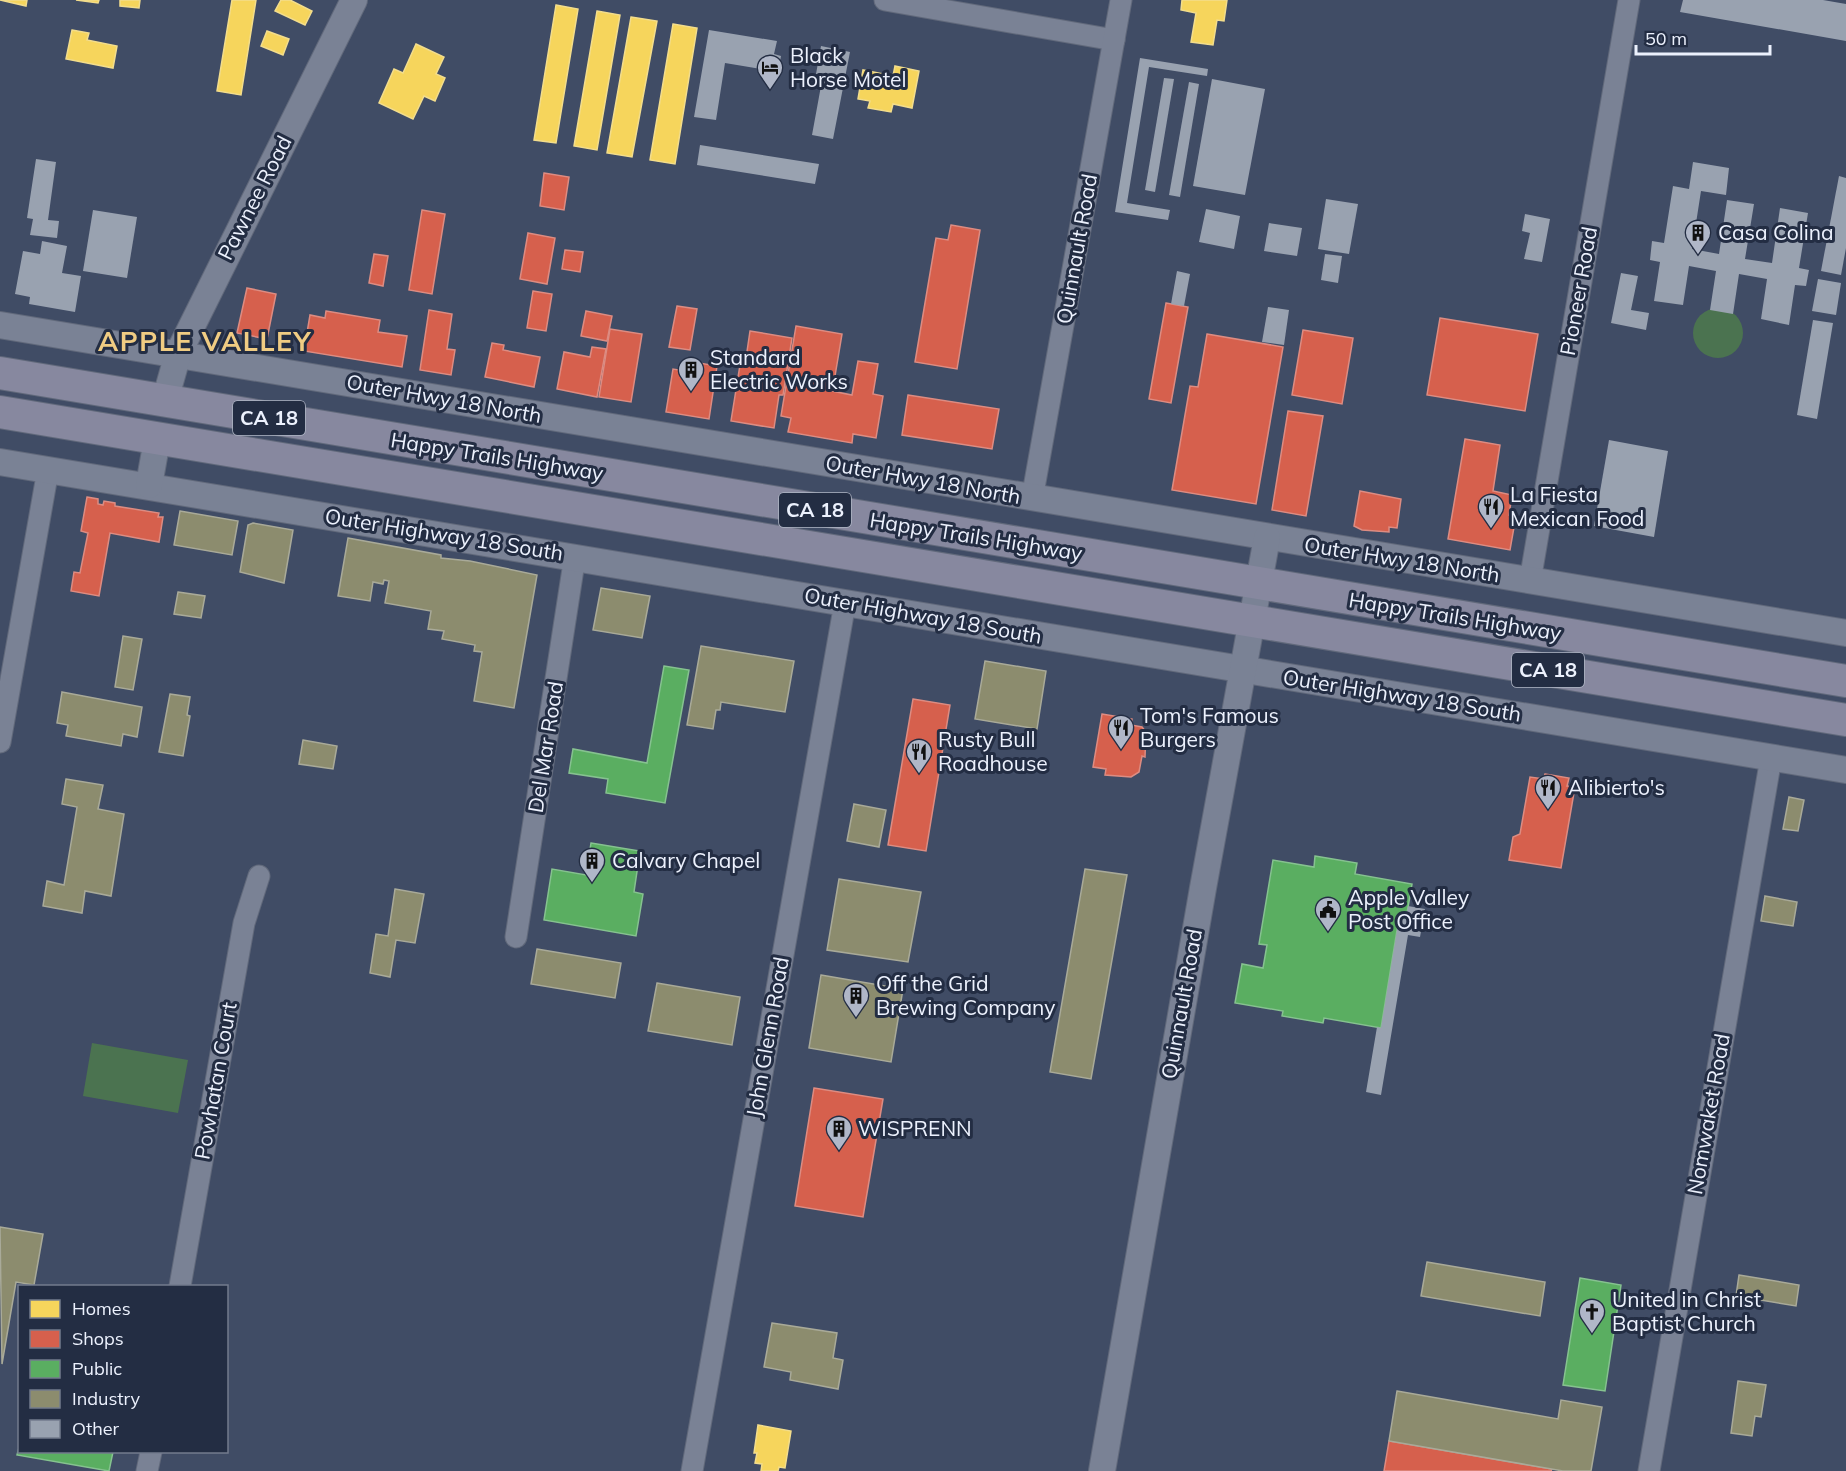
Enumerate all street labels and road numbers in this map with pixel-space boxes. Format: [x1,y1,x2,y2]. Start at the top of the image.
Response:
street label: Pawnee Road [212,131,297,264]
street label: Quinnault Road [1050,172,1102,326]
street label: Pioneer Road [1554,224,1602,357]
street label: Outer Hwy 18 North [345,368,544,428]
road number: CA 18 [233,401,305,435]
street label: Happy Trails Highway [389,426,605,486]
street label: Outer Hwy 18 North [824,449,1023,509]
road number: CA 18 [779,493,851,527]
street label: Outer Highway 18 South [323,502,565,566]
street label: Happy Trails Highway [868,506,1084,566]
street label: Outer Hwy 18 North [1303,531,1502,587]
street label: Outer Highway 18 South [802,581,1044,649]
street label: Happy Trails Highway [1347,586,1563,646]
road number: CA 18 [1512,653,1584,687]
street label: Outer Highway 18 South [1281,663,1523,727]
street label: Del Mar Road [522,679,568,814]
street label: Quinnault Road [1155,927,1207,1081]
street label: John Glenn Road [740,955,794,1119]
street label: Powhatan Court [188,1000,242,1161]
street label: Nomwaket Road [1681,1031,1735,1196]

